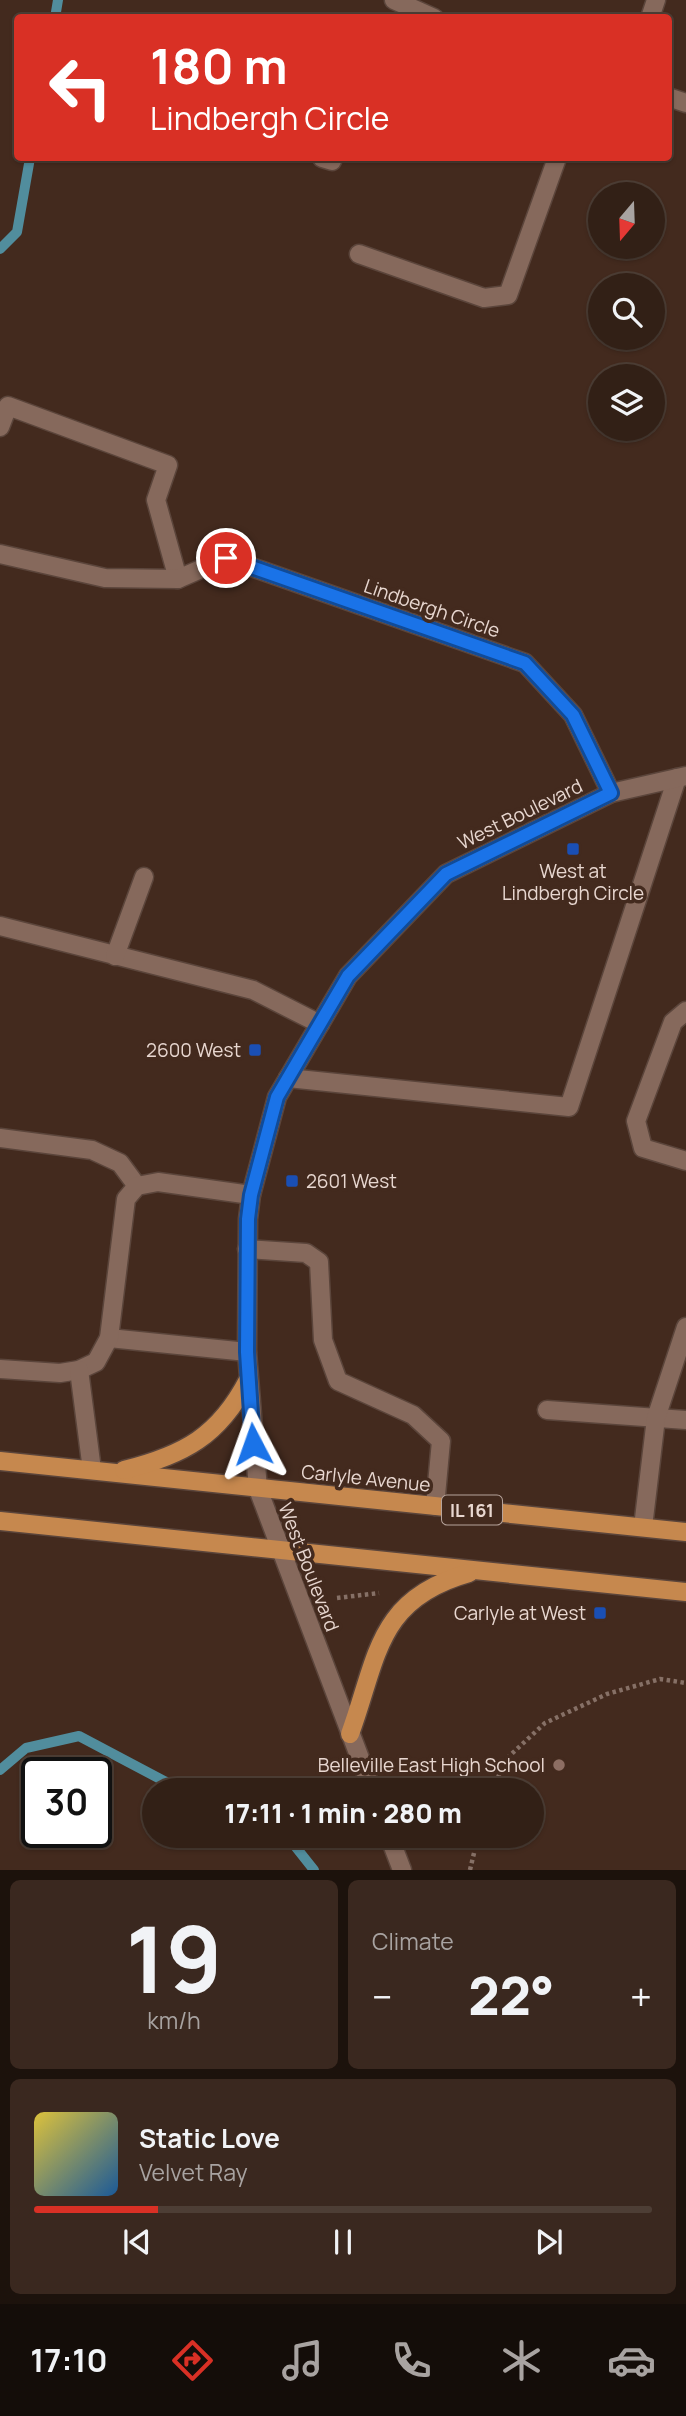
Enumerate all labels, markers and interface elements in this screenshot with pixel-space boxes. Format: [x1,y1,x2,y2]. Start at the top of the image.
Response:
text: 180 m [150,32,288,99]
icon: left [35,42,126,133]
text: Lindbergh Circle [150,96,390,140]
north arrow [588,182,665,259]
map controls [588,182,665,441]
button: search [588,273,665,350]
button: layers [588,364,665,441]
pin [196,528,256,588]
icon: arrive [207,539,245,577]
street label: Lindbergh Circle [361,573,503,643]
street label: West Boulevard [453,773,587,855]
marker: West at Lindbergh Circle [565,841,581,857]
place label: West at Lindbergh Circle [502,858,644,906]
place label: 2600 West [146,1037,241,1063]
marker: 2600 West [247,1042,263,1058]
place label: 2601 West [306,1168,397,1194]
marker: 2601 West [284,1173,300,1189]
position arrow [216,1407,290,1481]
street label: Carlyle Avenue [300,1458,432,1498]
road number: IL 161 [442,1496,502,1525]
street label: West Boulevard [272,1499,346,1635]
place label: Carlyle at West [454,1600,586,1626]
marker: Carlyle at West [592,1605,608,1621]
place label: Belleville East High School [318,1752,545,1778]
speed limit sign: 30 [21,1757,112,1848]
marker: Belleville East High School [551,1757,567,1773]
text: 17:11 · 1 min · 280 m [224,1795,462,1831]
text: 19 [126,1896,222,2020]
text: Climate [372,1925,454,1957]
text: 22° [468,1960,554,2031]
text: − [372,1970,393,2022]
text: + [630,1970,652,2022]
text: km/h [147,2004,201,2036]
text: Static Love [139,2120,280,2156]
text: Velvet Ray [139,2156,248,2188]
icon: previous [118,2223,156,2261]
icon: pause [324,2223,362,2261]
icon: next [530,2223,568,2261]
icon: directions [168,2336,217,2385]
icon: music [278,2336,327,2385]
icon: phone [387,2336,436,2385]
icon: climate [497,2336,546,2385]
icon: car [607,2336,656,2385]
text: 17:10 [30,2338,107,2382]

